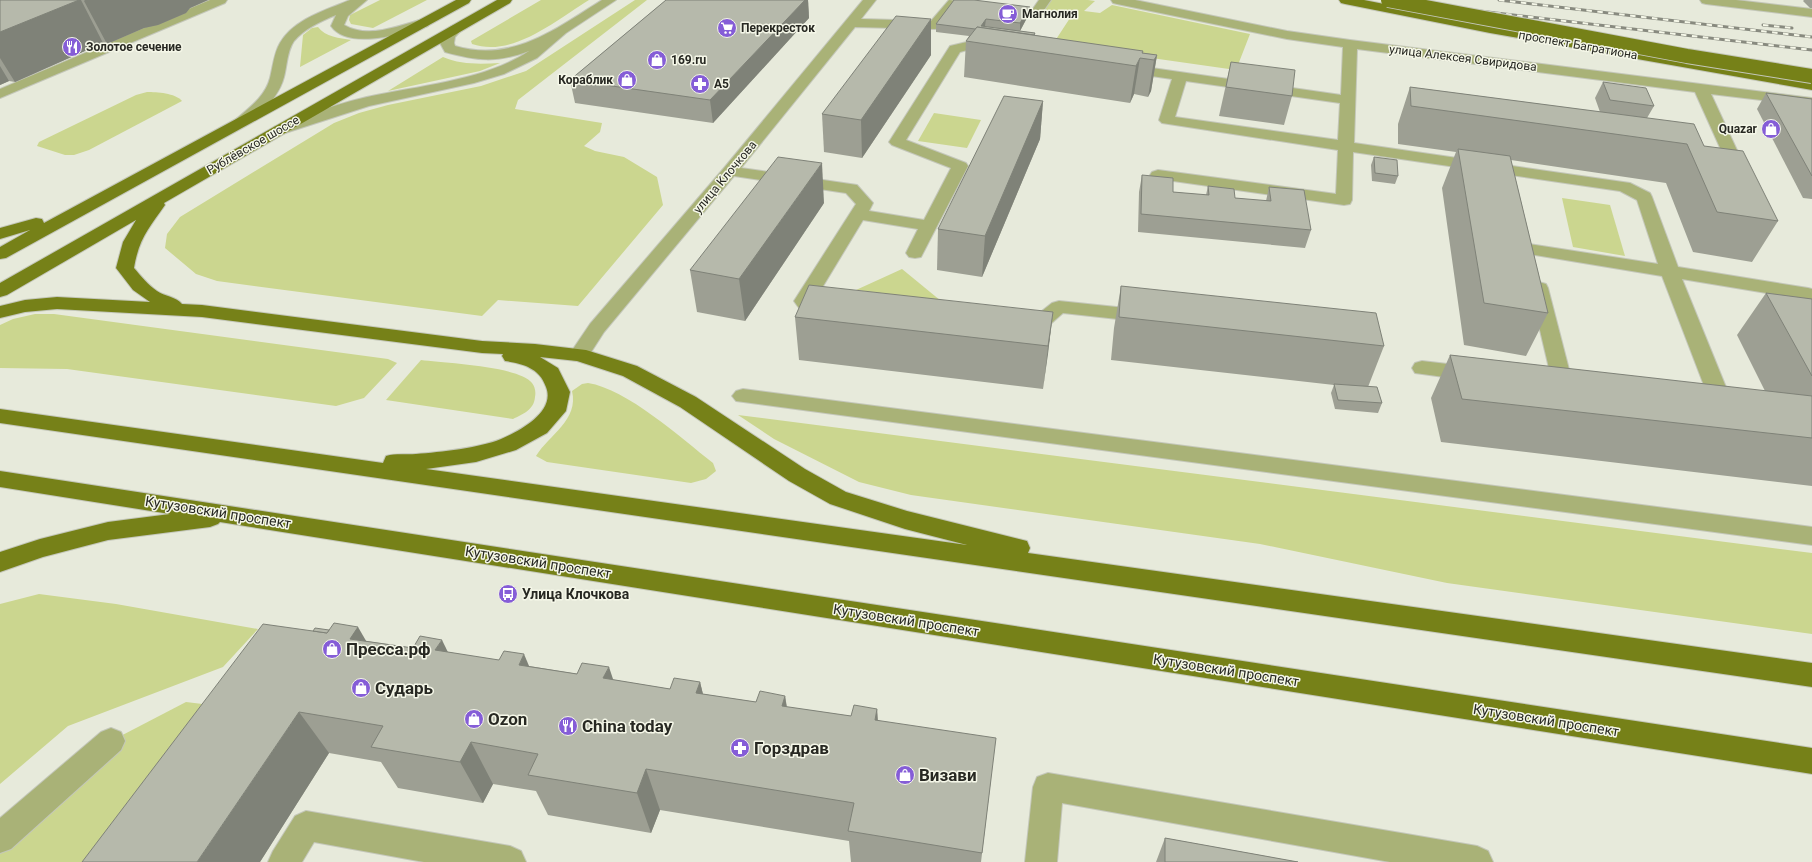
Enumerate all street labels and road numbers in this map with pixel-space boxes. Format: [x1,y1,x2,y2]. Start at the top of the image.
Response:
street label: проспект Багратиона [1517,28,1639,62]
street label: улица Алексея Свиридова [1388,42,1538,74]
street label: Рублёвское шоссе [204,113,302,177]
street label: улица Клочкова [691,138,759,216]
street label: Кутузовский проспект [144,493,292,531]
street label: Кутузовский проспект [464,543,612,581]
street label: Кутузовский проспект [832,601,980,639]
street label: Кутузовский проспект [1152,651,1300,689]
street label: Кутузовский проспект [1472,701,1620,739]

